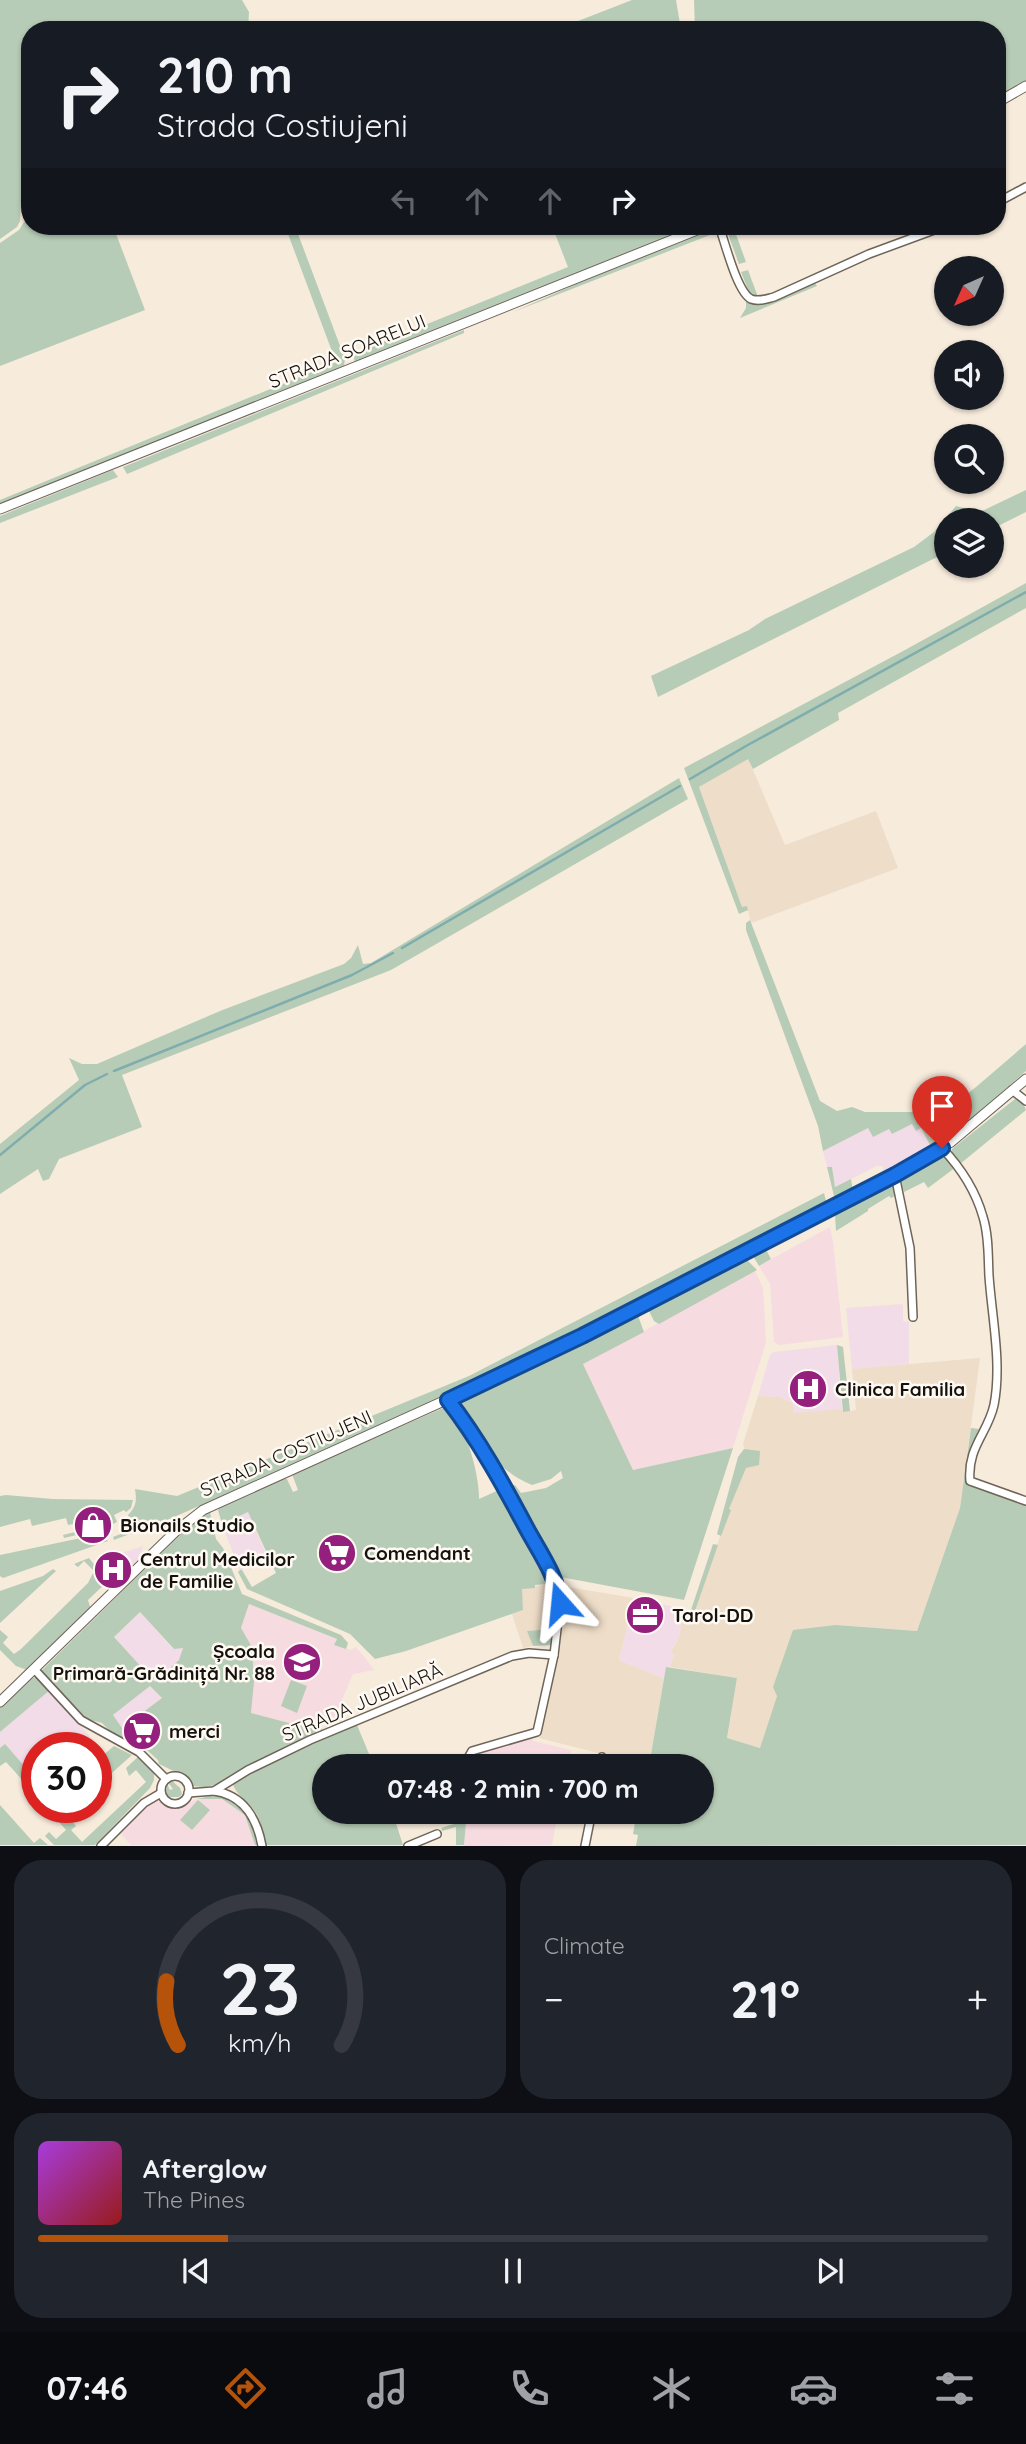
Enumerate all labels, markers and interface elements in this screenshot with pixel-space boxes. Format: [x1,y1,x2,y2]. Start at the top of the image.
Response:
text: 210 m [157,44,293,105]
icon: right [42,49,133,140]
text: Strada Costiujeni [157,105,408,145]
icon: left [385,182,423,220]
icon: ahead [458,182,496,220]
icon: ahead [531,182,569,220]
icon: right [604,182,642,220]
north arrow [934,256,1004,326]
map controls [934,256,1004,578]
street label: STRADA SOARELUI [265,309,429,393]
button: sound [934,340,1004,410]
button: search [934,424,1004,494]
button: layers [934,508,1004,578]
pin [912,1076,972,1148]
icon: arrive [923,1087,961,1125]
hospital icon: Clinica Familia [787,1368,829,1410]
place label: Clinica Familia [835,1377,965,1401]
street label: STRADA COSTIUJENI [196,1404,376,1502]
shop icon: Bionails Studio [72,1504,114,1546]
place label: Bionails Studio [120,1513,255,1537]
supermarket icon: Comendant [316,1532,358,1574]
place label: Comendant [364,1541,471,1565]
place label: Centrul Medicilor de Familie [140,1547,295,1593]
hospital icon: Centrul Medicilor de Familie [92,1549,134,1591]
position arrow [523,1566,597,1640]
office icon: Tarol-DD [624,1594,666,1636]
place label: Tarol-DD [672,1603,753,1627]
place label: Școala Primară-Grădiniță Nr. 88 [53,1639,275,1686]
school or university icon: Școala Primară-Grădiniță Nr. 88 [281,1641,323,1683]
street label: STRADA JUBILIARĂ [278,1657,446,1747]
supermarket icon: merci [121,1710,163,1752]
place label: merci [169,1719,220,1743]
speed limit sign: 30 [21,1732,112,1823]
text: 07:48 · 2 min · 700 m [387,1772,639,1805]
text: Climate [544,1931,625,1960]
text: 23 [220,1943,300,2034]
text: 21° [730,1966,800,2031]
text: − [544,1975,564,2023]
text: + [967,1975,988,2023]
text: km/h [228,2027,292,2058]
text: Afterglow [143,2152,267,2185]
text: The Pines [143,2185,245,2214]
icon: previous [177,2252,215,2290]
icon: pause [494,2252,532,2290]
icon: next [811,2252,849,2290]
icon: directions [221,2364,270,2413]
icon: music [363,2364,412,2413]
icon: phone [505,2364,554,2413]
icon: climate [647,2364,696,2413]
icon: car [789,2364,838,2413]
icon: filters [930,2364,979,2413]
text: 07:46 [46,2368,128,2408]

